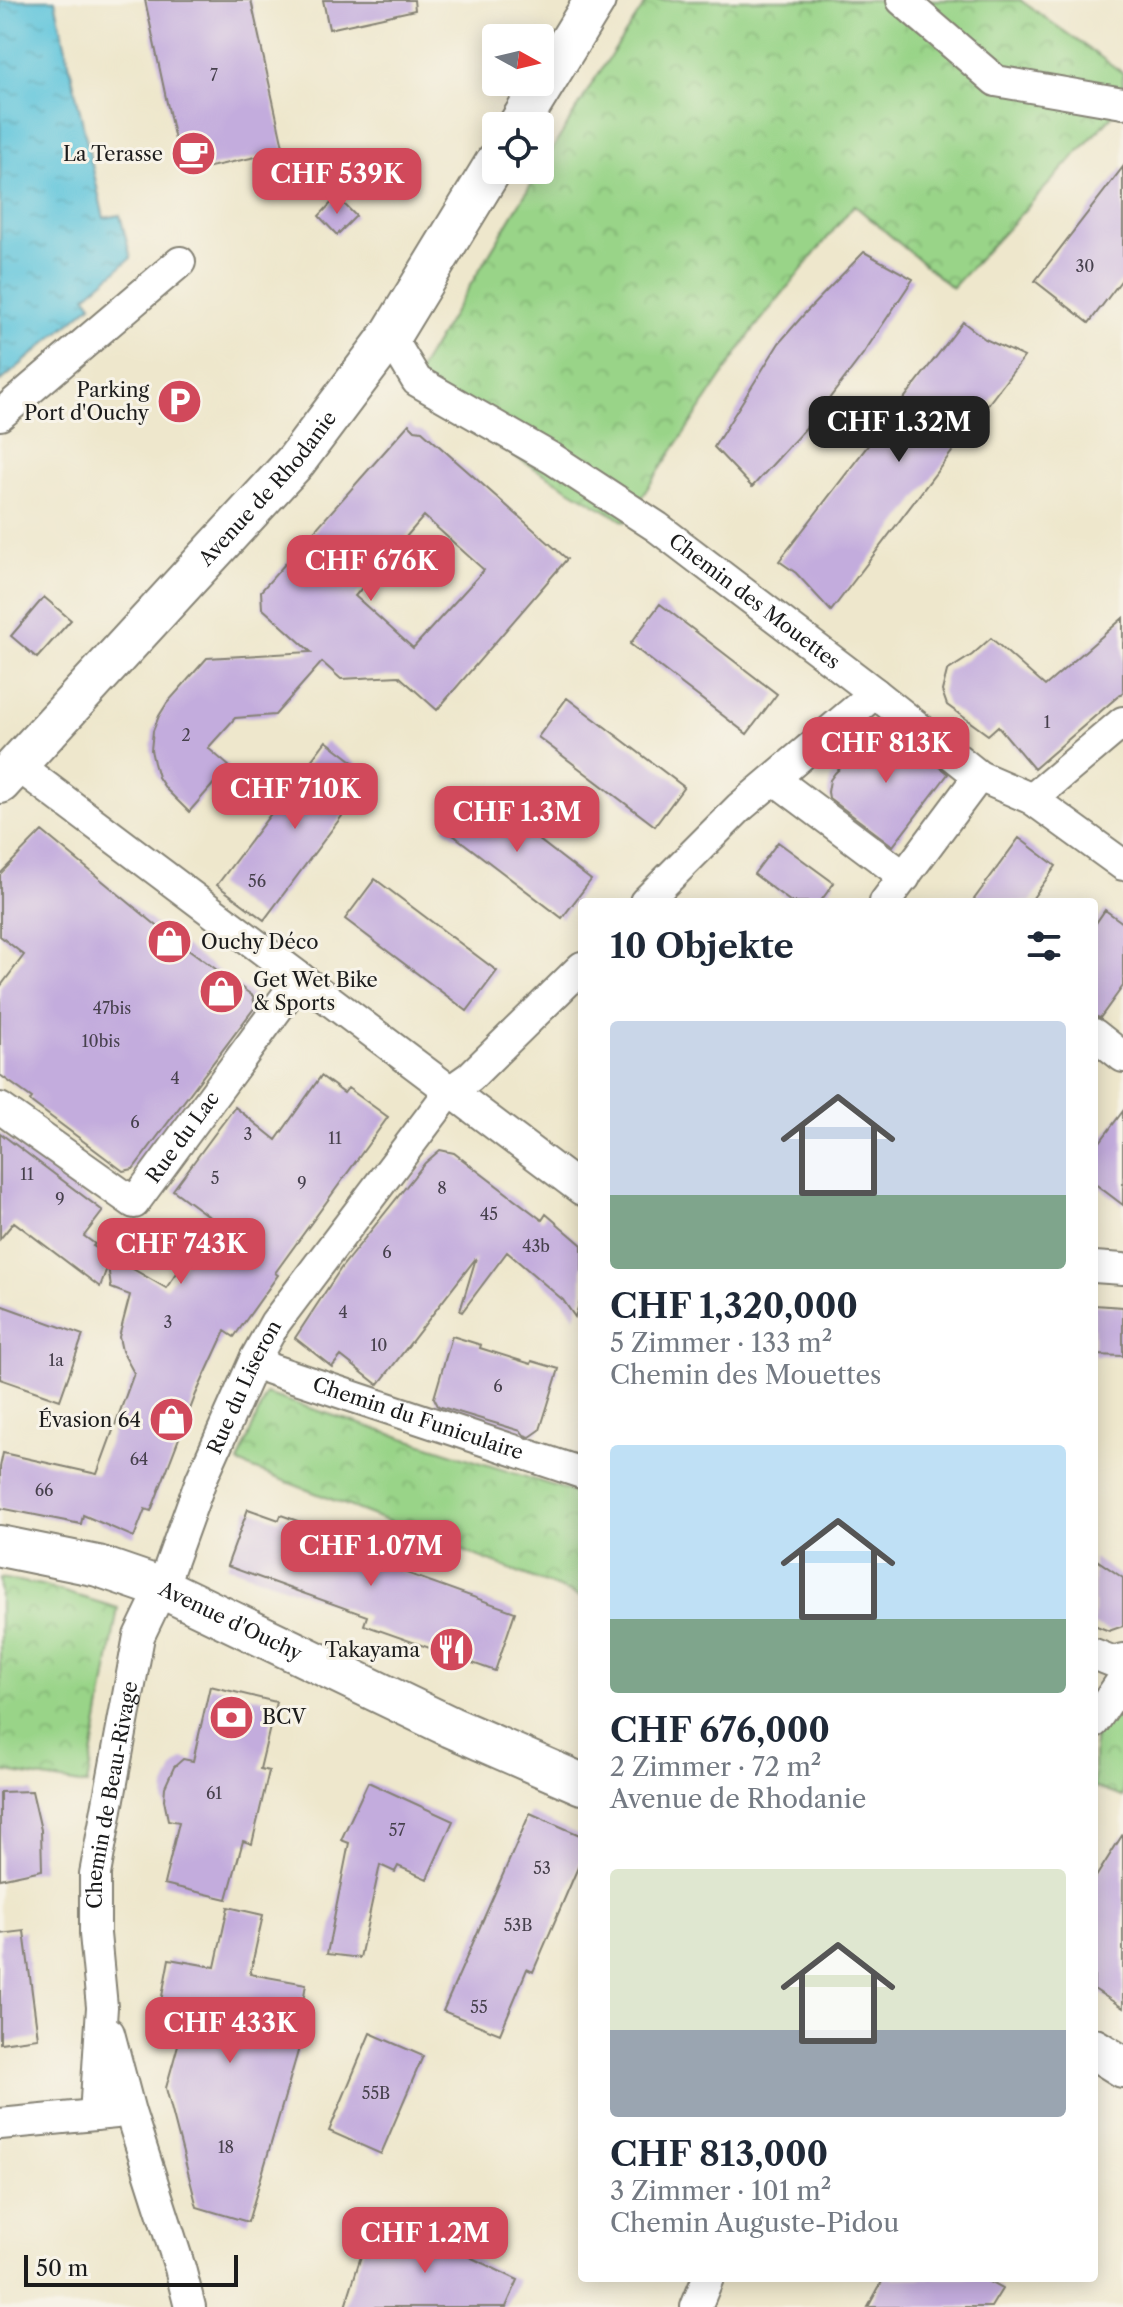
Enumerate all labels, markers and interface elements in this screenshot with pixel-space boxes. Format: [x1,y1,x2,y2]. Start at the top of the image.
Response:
north arrow [482,24,554,96]
map controls [482,24,554,184]
house number: 7 [210,65,218,85]
button: locate [482,112,554,184]
cafe icon: La Terasse [170,130,218,178]
place label: La Terasse [63,142,163,166]
pin: CHF 539K [254,148,420,216]
text: CHF 539K [270,158,404,190]
house number: 30 [1076,256,1094,276]
parking icon: Parking Port d'Ouchy [156,377,204,425]
place label: Parking Port d'Ouchy [24,378,150,425]
pin: CHF 1.32M [807,396,991,464]
street label: Avenue de Rhodanie [193,406,341,571]
text: CHF 1.32M [827,406,971,438]
street label: Chemin des Mouettes [664,528,845,674]
pin: CHF 676K [288,535,454,603]
text: CHF 676K [305,545,437,577]
house number: 1 [1044,712,1051,732]
pin: CHF 813K [803,717,969,785]
house number: 2 [181,725,191,745]
text: CHF 813K [820,727,952,759]
pin: CHF 710K [212,763,378,831]
text: CHF 710K [230,773,360,805]
pin: CHF 1.3M [434,786,600,854]
text: CHF 1.3M [452,796,582,828]
house number: 56 [248,871,266,891]
shop icon: Ouchy Déco [146,918,194,966]
icon: filters [1022,924,1066,968]
text: 10 Objekte [610,925,794,967]
place label: Ouchy Déco [201,930,318,954]
shop icon: Get Wet Bike & Sports [198,967,246,1015]
place label: Get Wet Bike & Sports [253,968,378,1015]
house number: 47bis [93,998,131,1018]
house number: 10bis [82,1031,120,1051]
house number: 4 [170,1068,180,1088]
icon: home [766,1073,910,1217]
street label: Rue du Lac [141,1087,224,1188]
house number: 6 [130,1112,140,1132]
house number: 3 [244,1124,252,1144]
house number: 11 [328,1128,342,1148]
house number: 11 [20,1164,34,1184]
house number: 5 [211,1168,219,1188]
house number: 9 [297,1173,307,1193]
house number: 8 [437,1178,447,1198]
house number: 9 [55,1189,65,1209]
house number: 45 [480,1204,498,1224]
pin: CHF 743K [98,1218,264,1286]
text: CHF 743K [115,1228,247,1260]
house number: 43b [522,1236,550,1256]
house number: 6 [382,1242,392,1262]
text: CHF 1,320,000 [610,1285,858,1327]
house number: 4 [338,1302,348,1322]
house number: 3 [164,1312,172,1332]
street label: Rue du Liseron [202,1316,286,1458]
text: 5 Zimmer · 133 m² [610,1327,832,1359]
house number: 10 [371,1335,387,1355]
house number: 1a [48,1350,64,1370]
text: Chemin des Mouettes [610,1359,881,1391]
street label: Chemin du Funiculaire [310,1372,526,1465]
house number: 6 [493,1376,503,1396]
shop icon: Évasion 64 [148,1396,196,1444]
place label: Évasion 64 [38,1407,141,1432]
house number: 64 [130,1449,148,1469]
house number: 66 [35,1480,53,1500]
icon: home [766,1497,910,1641]
pin: CHF 1.07M [279,1520,463,1588]
text: CHF 1.07M [299,1530,443,1562]
street label: Avenue d'Ouchy [155,1576,307,1666]
restaurant icon: Takayama [427,1626,475,1674]
place label: Takayama [325,1638,420,1662]
street label: Chemin de Beau-Rivage [83,1679,142,1909]
bank icon: BCV [207,1693,255,1741]
place label: BCV [262,1705,306,1729]
text: CHF 676,000 [610,1709,830,1751]
text: 2 Zimmer · 72 m² [610,1751,821,1783]
house number: 61 [206,1783,222,1803]
text: Avenue de Rhodanie [610,1783,866,1815]
house number: 57 [389,1820,405,1840]
house number: 53 [533,1858,551,1878]
house number: 53B [504,1915,532,1935]
icon: home [766,1921,910,2065]
pin: CHF 433K [147,1997,313,2065]
house number: 55 [470,1997,488,2017]
text: CHF 433K [163,2007,297,2039]
house number: 55B [362,2083,390,2103]
text: CHF 813,000 [610,2133,828,2175]
house number: 18 [218,2137,234,2157]
text: 3 Zimmer · 101 m² [610,2175,831,2207]
pin: CHF 1.2M [342,2207,508,2275]
text: Chemin Auguste-Pidou [610,2207,899,2239]
text: CHF 1.2M [360,2217,490,2249]
scale bar [24,2251,238,2287]
text: 50 m [36,2255,88,2282]

